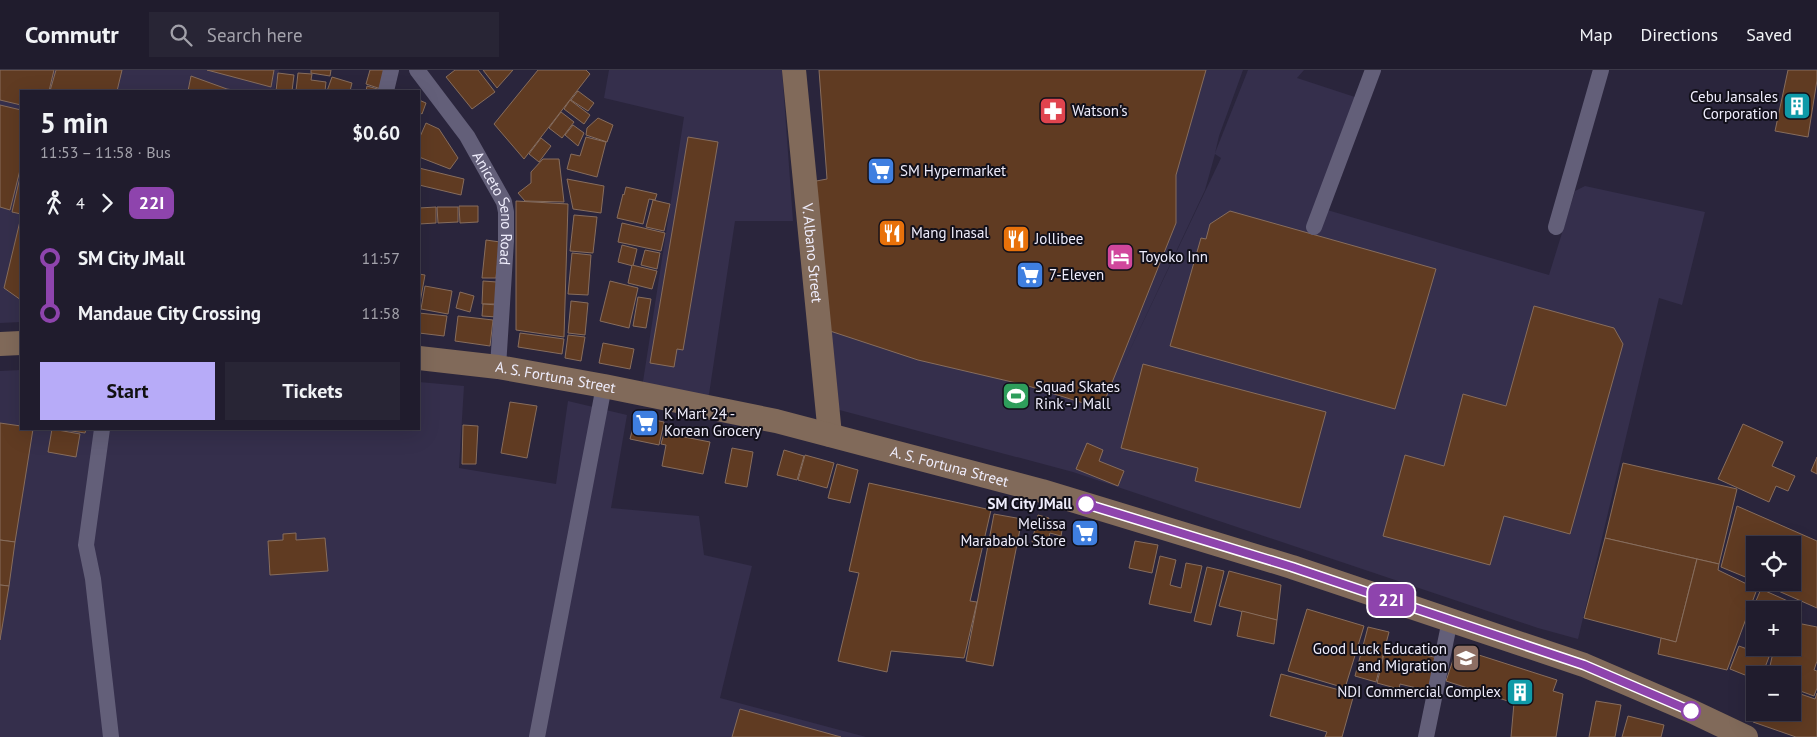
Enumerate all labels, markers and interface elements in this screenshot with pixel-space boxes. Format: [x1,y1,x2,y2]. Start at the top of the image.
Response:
search box [149,12,499,57]
text: Commutr [25,19,119,50]
icon: search [167,21,195,49]
text: Search here [207,23,303,47]
text: Map [1580,23,1612,46]
text: Directions [1640,23,1718,46]
text: Saved [1746,23,1792,46]
place label: Cebu Jansales Corporation [1690,87,1778,123]
building icon: Cebu Jansales Corporation [1782,91,1812,121]
pharmacy icon: Watson's [1038,96,1068,126]
place label: Watson's [1072,101,1128,120]
text: 5 min [40,104,108,141]
text: $0.60 [352,121,400,145]
text: 11:53 – 11:58 · Bus [40,142,171,162]
street label: Aniceto Seno Road [469,148,516,266]
supermarket icon: SM Hypermarket [866,156,896,186]
place label: SM Hypermarket [900,161,1006,180]
icon: walk [40,189,68,217]
icon: forward [93,189,121,217]
text: 22I [139,191,164,214]
text: 4 [76,193,85,213]
street label: V. Albano Street [798,201,827,304]
restaurant icon: Mang Inasal [877,218,907,248]
place label: Mang Inasal [911,223,989,242]
restaurant icon: Jollibee [1001,224,1031,254]
place label: Jollibee [1034,229,1083,248]
hotel icon: Toyoko Inn [1105,242,1135,272]
text: SM City JMall [78,246,185,270]
place label: Toyoko Inn [1139,247,1208,266]
text: 11:57 [362,248,400,268]
supermarket icon: 7-Eleven [1015,260,1045,290]
place label: 7-Eleven [1049,265,1104,284]
text: Mandaue City Crossing [78,301,261,325]
text: 11:58 [362,303,400,323]
street label: A. S. Fortuna Street [494,357,618,397]
button: Start [40,362,215,420]
button: Tickets [225,362,400,420]
place label: Squad Skates Rink - J Mall [1035,377,1120,413]
sports icon: Squad Skates Rink - J Mall [1001,381,1031,411]
place label: K Mart 24 - Korean Grocery [664,404,761,440]
supermarket icon: K Mart 24 - Korean Grocery [630,408,660,438]
street label: A. S. Fortuna Street [888,441,1011,491]
place label: SM City JMall [987,494,1073,513]
marker: SM City JMall [1076,494,1096,514]
place label: Melissa Marababol Store [960,514,1066,550]
supermarket icon: Melissa Marababol Store [1070,518,1100,548]
map controls [1746,536,1801,721]
button: locate [1746,536,1801,591]
line badge: 22I [1362,584,1420,616]
text: 22I [1378,588,1404,611]
button: + [1746,601,1801,656]
place label: Good Luck Education and Migration [1313,639,1447,675]
school or university icon: Good Luck Education and Migration [1451,643,1481,673]
button: − [1746,666,1801,721]
building icon: NDI Commercial Complex [1505,677,1535,707]
place label: NDI Commercial Complex [1337,682,1501,701]
unlabelled marker [1681,701,1701,721]

